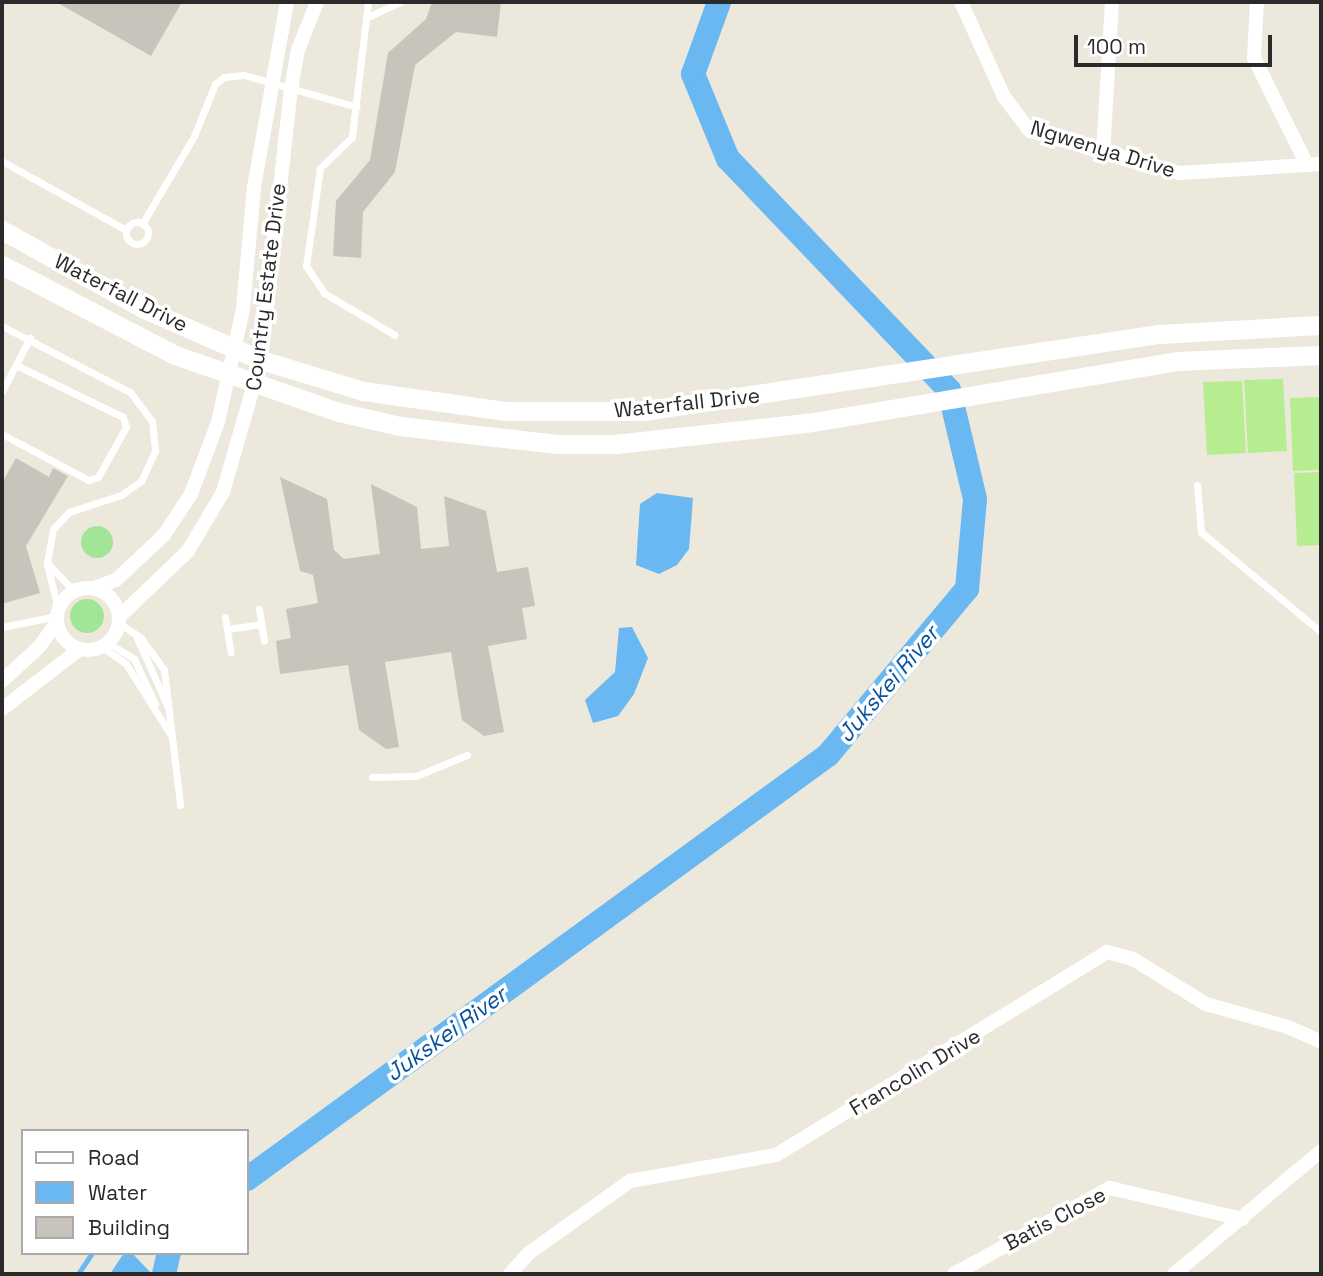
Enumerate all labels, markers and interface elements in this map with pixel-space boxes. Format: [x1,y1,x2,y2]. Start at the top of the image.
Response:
scale bar [1078,21,1276,65]
text: 100 m [1087,33,1146,60]
street label: Ngwenya Drive [1028,115,1178,183]
street label: Country Estate Drive [241,182,291,392]
street label: Waterfall Drive [50,249,192,337]
street label: Waterfall Drive [613,383,761,423]
water label: Jukskei River [832,620,944,748]
water label: Jukskei River [380,981,512,1087]
street label: Francolin Drive [845,1023,985,1121]
legend [21,1129,248,1255]
text: Road [88,1144,140,1171]
text: Water [88,1179,147,1206]
street label: Batis Close [1000,1182,1110,1256]
text: Building [88,1214,170,1241]

